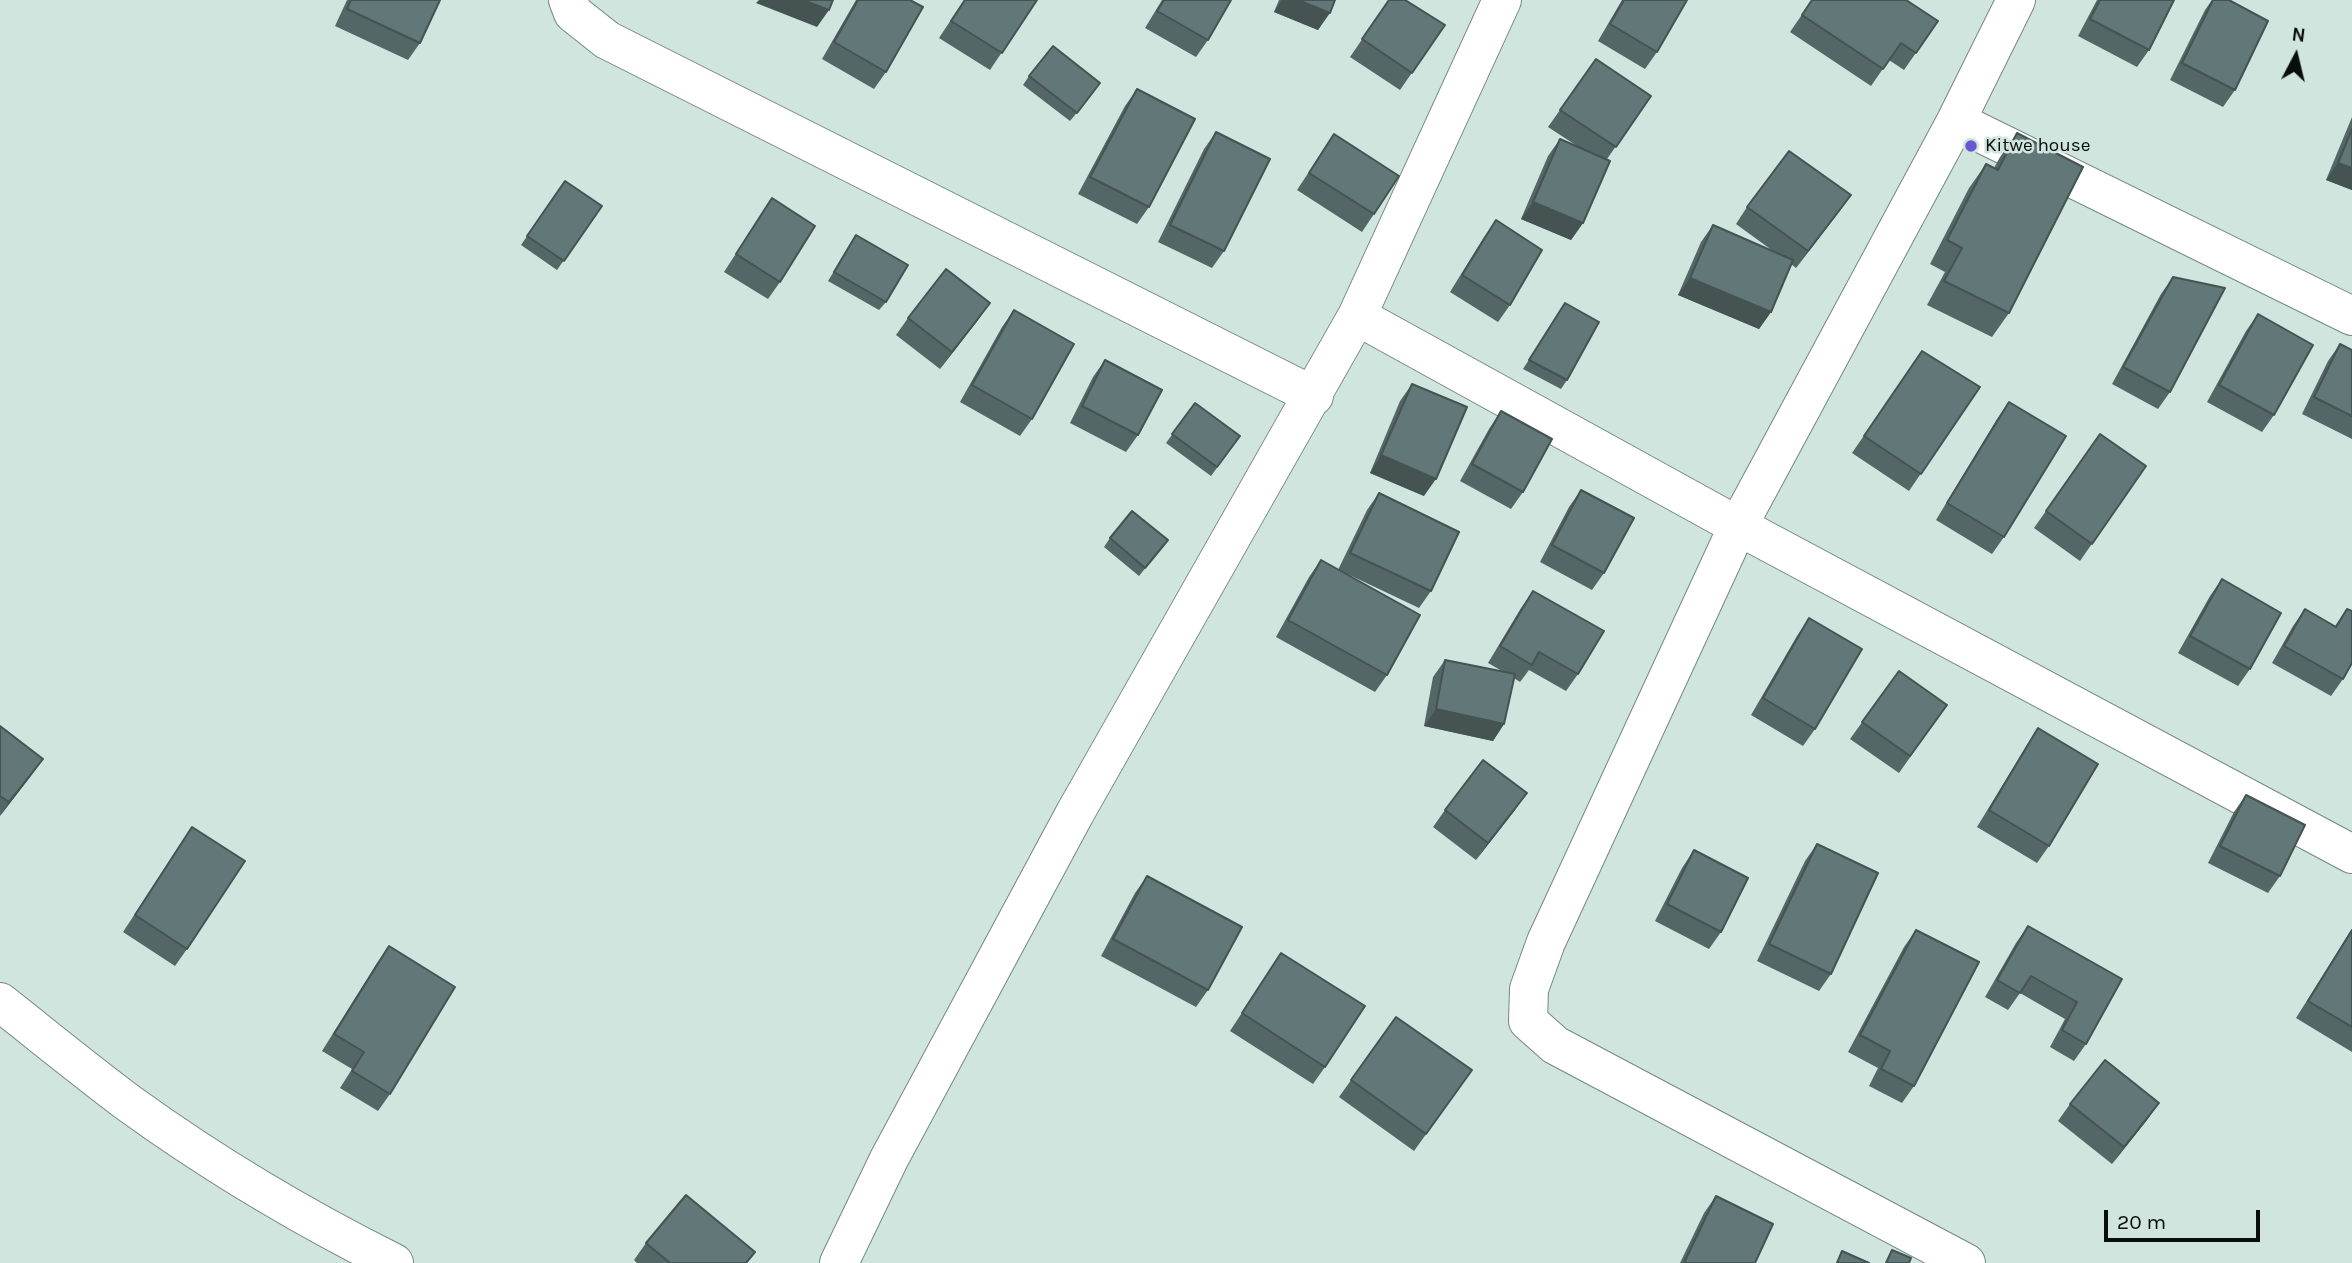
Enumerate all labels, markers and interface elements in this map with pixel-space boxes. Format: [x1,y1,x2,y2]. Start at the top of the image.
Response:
north arrow [2261,21,2331,91]
text: N [2290,23,2307,47]
place label: Kitwe house [1985,135,2090,157]
marker: Kitwe house [1963,138,1979,154]
scale bar [2107,1196,2263,1240]
text: 20 m [2117,1210,2166,1234]

